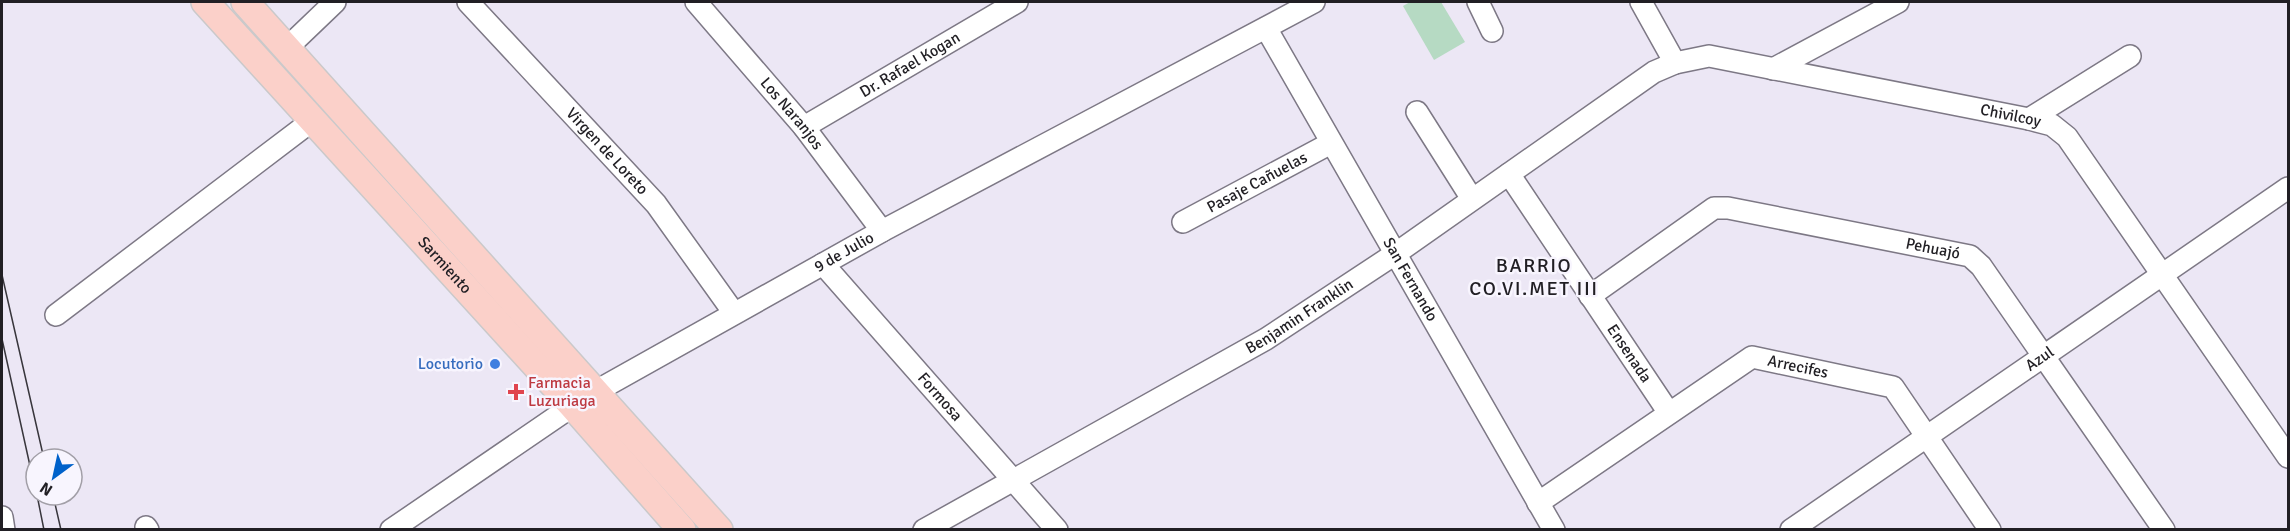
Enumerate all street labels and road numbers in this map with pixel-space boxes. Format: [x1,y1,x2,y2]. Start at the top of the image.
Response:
street label: Dr. Rafael Kogan [856,27,964,102]
street label: Los Naranjos [756,73,828,154]
street label: Chivilcoy [1979,100,2044,132]
street label: Virgen de Loreto [562,104,652,199]
street label: Pasaje Cañuelas [1203,147,1311,217]
street label: 9 de Julio [811,228,878,277]
street label: Sarmiento [414,232,476,298]
street label: Pehuajó [1904,233,1962,264]
street label: San Fernando [1378,234,1442,325]
street label: Benjamin Franklin [1242,274,1357,358]
street label: Ensenada [1602,320,1656,387]
street label: Azul [2022,342,2058,376]
street label: Arrecifes [1766,351,1830,383]
street label: Formosa [913,368,967,425]

